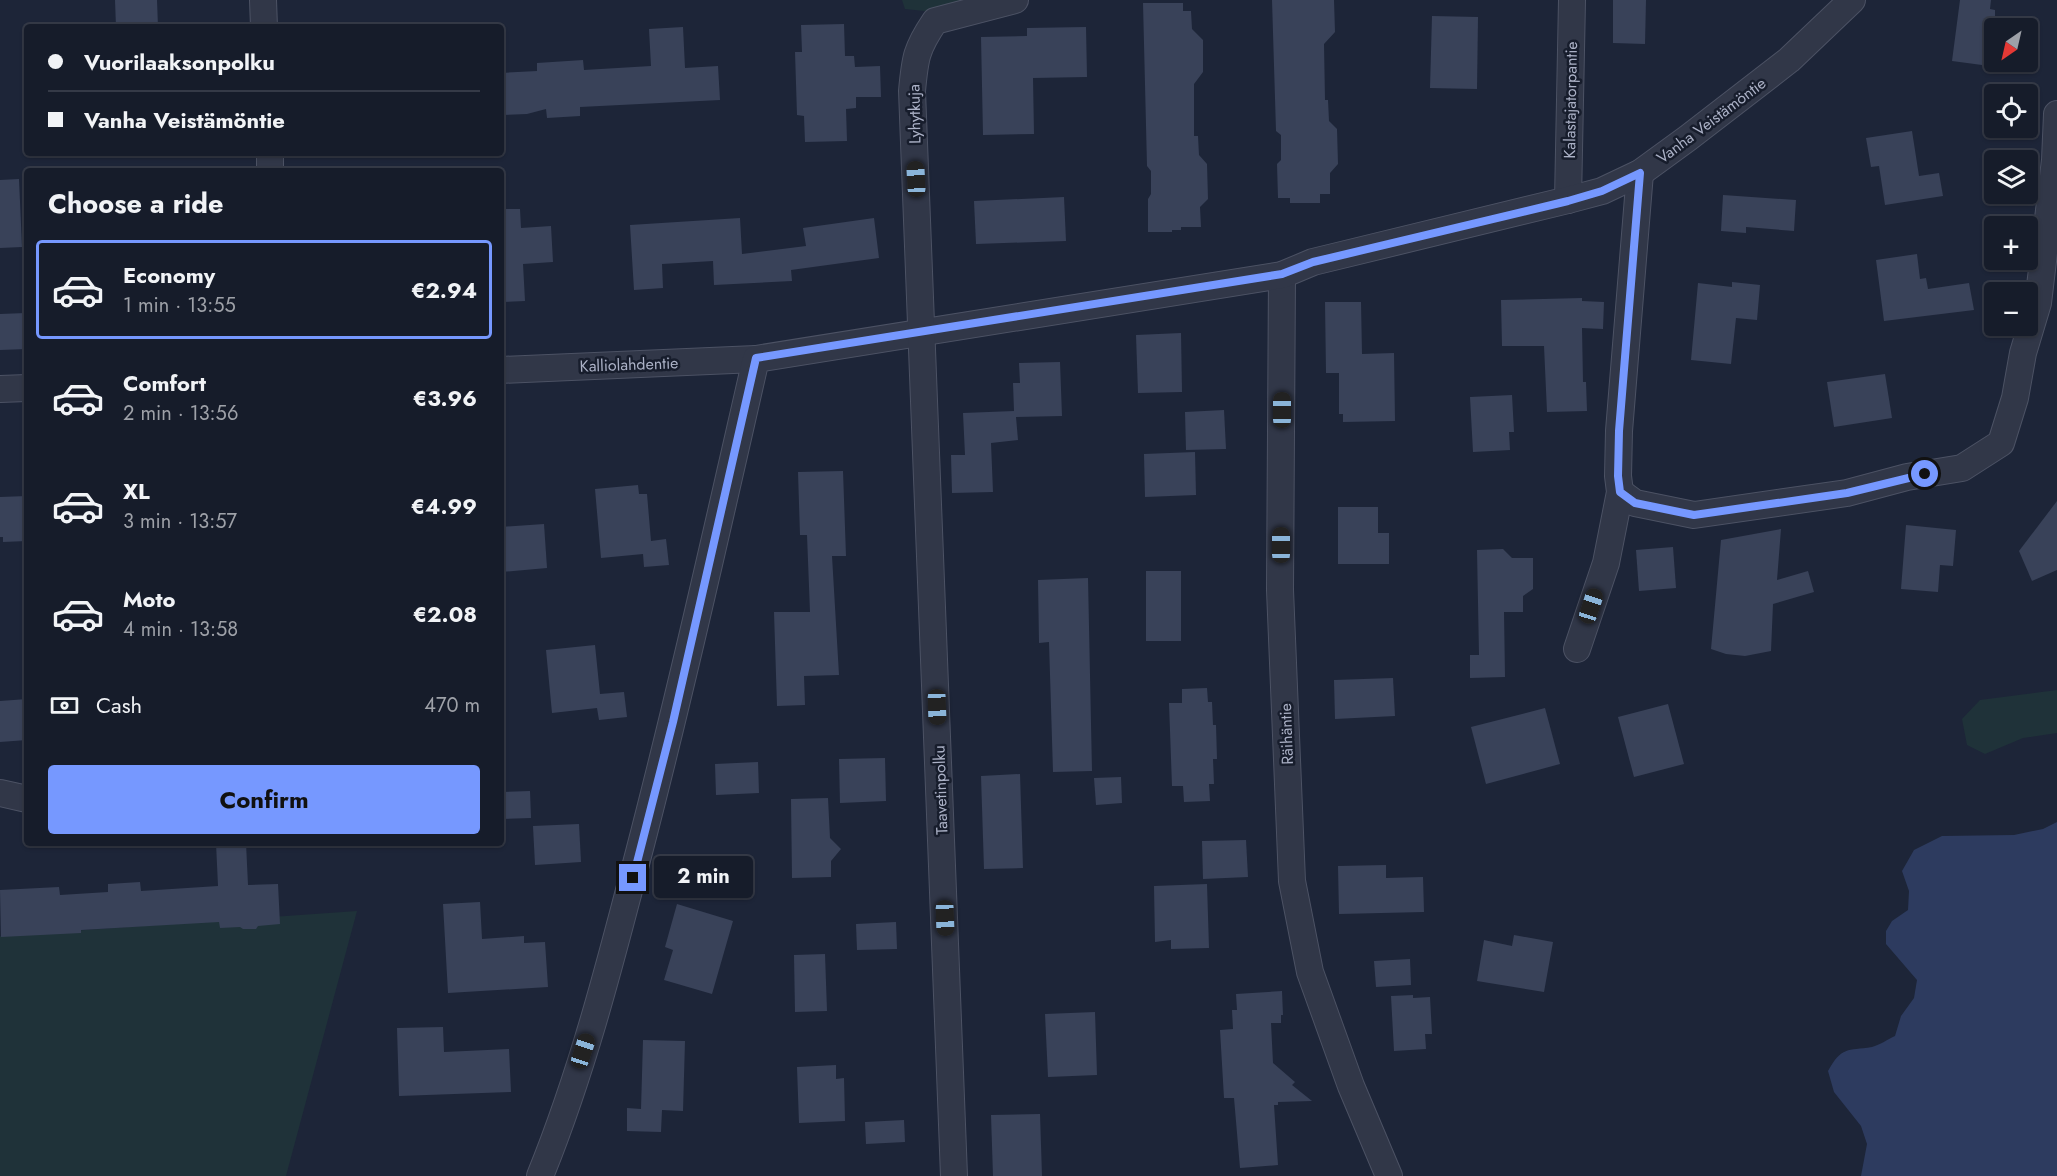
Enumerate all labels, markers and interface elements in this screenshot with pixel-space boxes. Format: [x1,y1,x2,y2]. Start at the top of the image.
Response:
north arrow [1984,18,2038,72]
map controls [1984,18,2038,336]
street label: Kalastajatorpantie [1558,41,1583,159]
text: Vuorilaaksonpolku [84,46,275,78]
street label: Vanha Veistämöntie [1652,72,1771,169]
street label: Lyhytkuja [902,84,927,144]
button: locate [1984,84,2038,138]
text: Vanha Veistämöntie [84,104,285,136]
button: layers [1984,150,2038,204]
car [906,161,926,197]
text: Choose a ride [48,184,223,223]
button: + [1984,216,2038,270]
text: Economy [123,259,215,291]
icon: car [51,263,105,317]
text: €2.94 [411,274,477,306]
button: − [1984,282,2038,336]
text: 1 min · 13:55 [123,291,236,320]
street label: Kalliolahdentie [579,351,679,378]
text: Comfort [123,367,206,399]
icon: car [51,371,105,425]
text: €3.96 [413,382,477,414]
car [1273,392,1291,428]
text: 2 min · 13:56 [123,399,238,428]
route start [1911,460,1938,487]
text: XL [123,475,150,507]
icon: car [51,479,105,533]
text: €4.99 [411,490,477,522]
text: 3 min · 13:57 [123,507,237,536]
car [1272,527,1290,563]
text: Moto [123,583,176,615]
car [1577,586,1605,626]
icon: car [51,587,105,641]
text: €2.08 [413,598,477,630]
text: 4 min · 13:58 [123,615,238,644]
icon: cash [48,689,81,722]
text: Cash [96,689,142,721]
car [927,689,947,725]
text: 470 m [424,691,480,720]
street label: Räihäntie [1274,703,1299,765]
street label: Taavetinpolku [927,745,954,835]
button: Confirm [48,765,480,834]
callout: 2 min [654,857,753,899]
text: 2 min [677,862,730,891]
route end [619,864,646,891]
car [935,900,955,936]
car [569,1031,597,1071]

